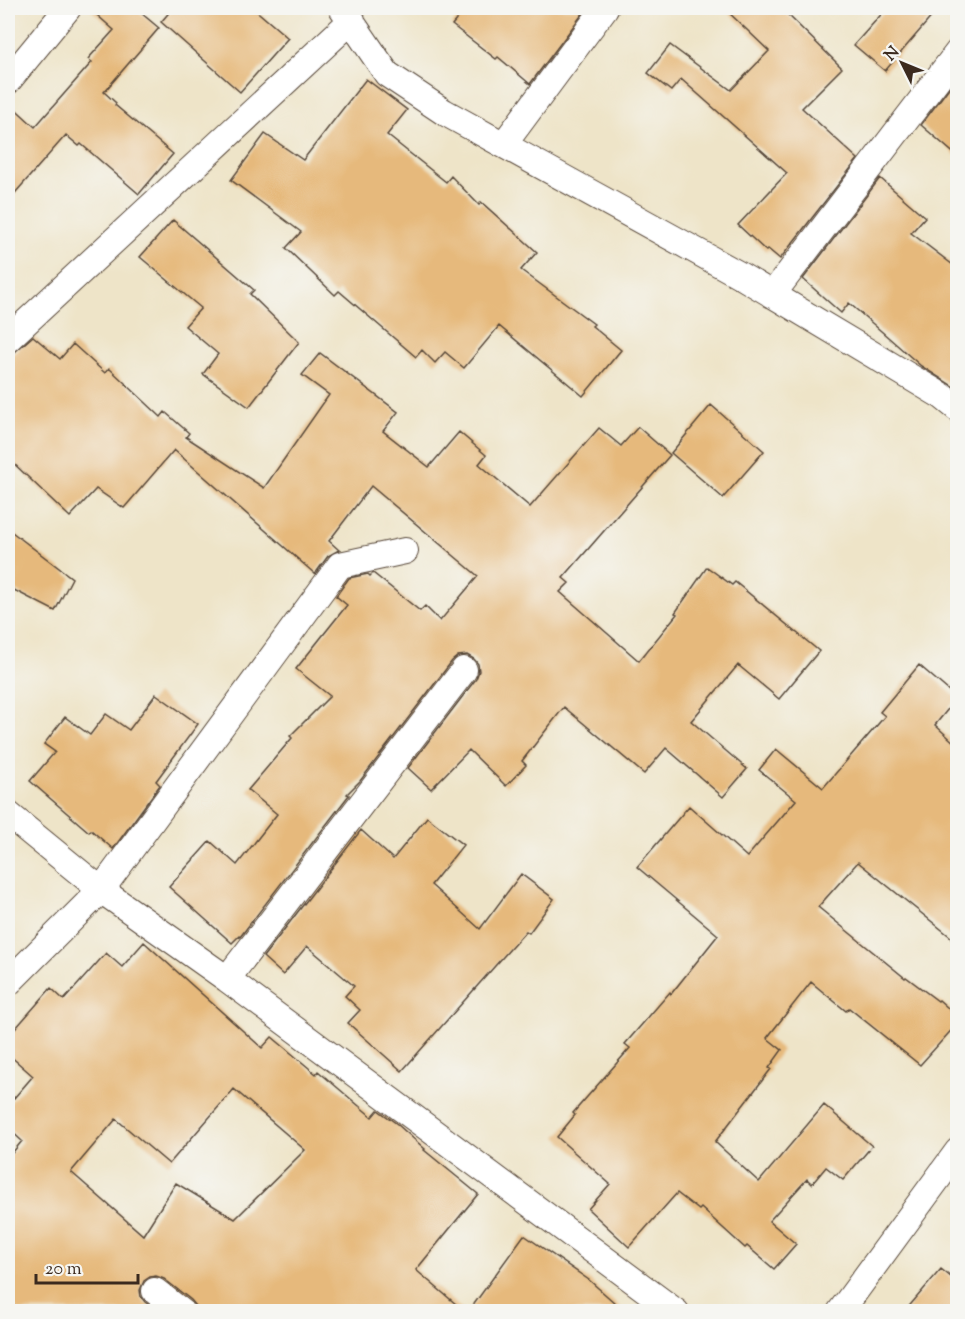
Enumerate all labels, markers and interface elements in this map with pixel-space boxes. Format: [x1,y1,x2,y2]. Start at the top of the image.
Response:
north arrow [872,33,932,93]
text: N [880,42,906,67]
scale bar [36,1247,138,1285]
text: 20 m [45,1257,82,1283]

